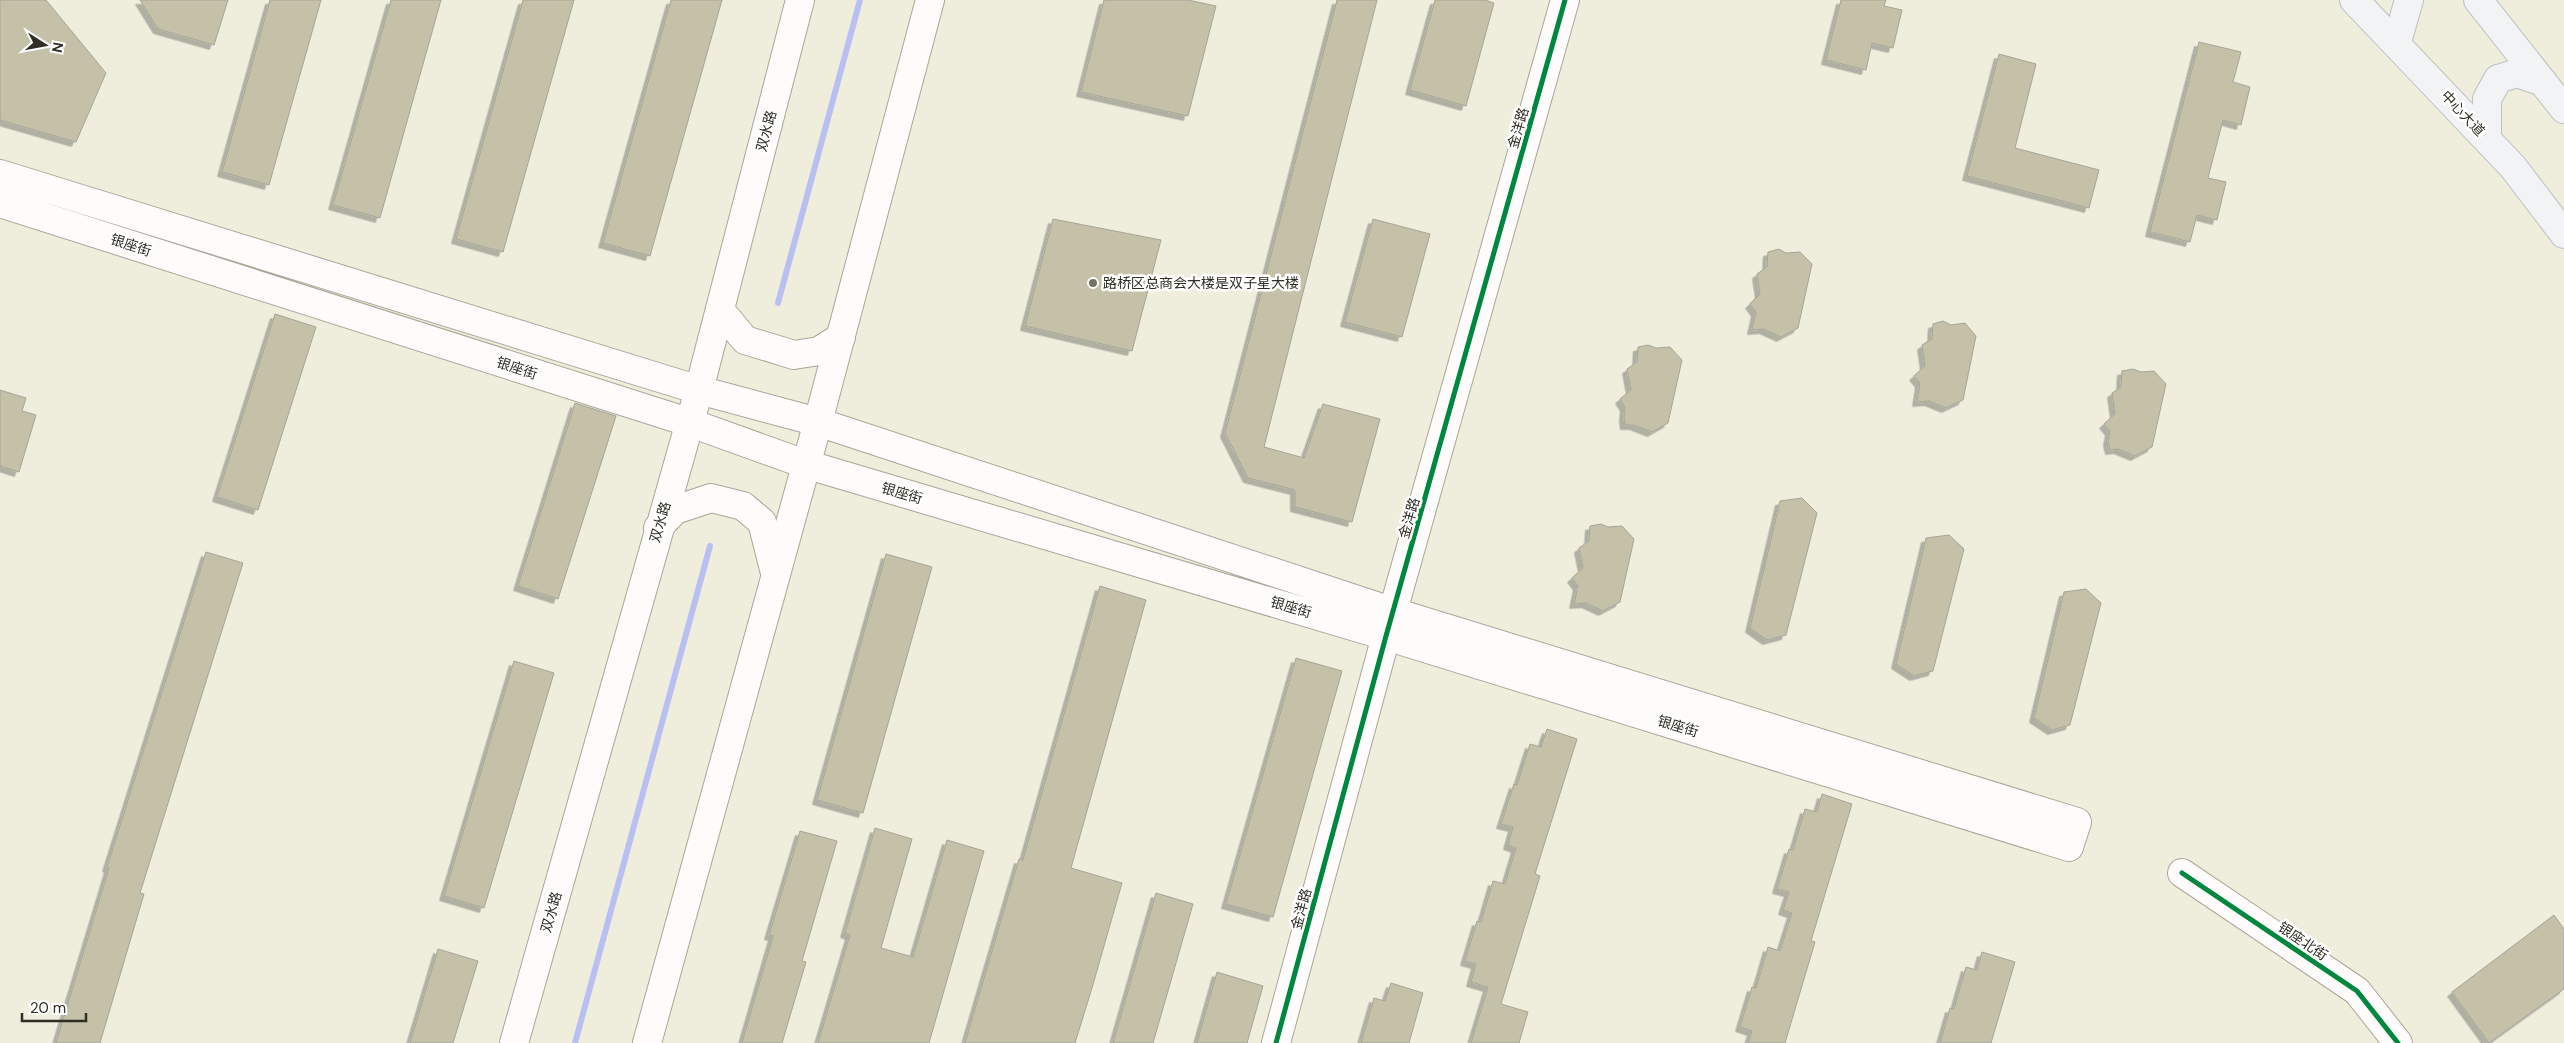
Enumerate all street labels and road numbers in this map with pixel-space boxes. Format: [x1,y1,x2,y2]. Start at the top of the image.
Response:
street label: 中心大道 [2437,86,2489,140]
street label: 金洋路 [1504,105,1532,151]
street label: 双水路 [752,108,780,154]
street label: 银座街 [108,230,154,260]
street label: 银座街 [494,353,540,383]
street label: 银座街 [879,479,925,507]
street label: 金洋路 [1395,495,1423,541]
street label: 双水路 [646,499,674,545]
street label: 银座街 [1268,593,1314,621]
street label: 银座街 [1655,711,1701,741]
street label: 金洋路 [1287,886,1315,932]
street label: 双水路 [537,889,565,935]
street label: 银座北街 [2275,918,2331,964]

